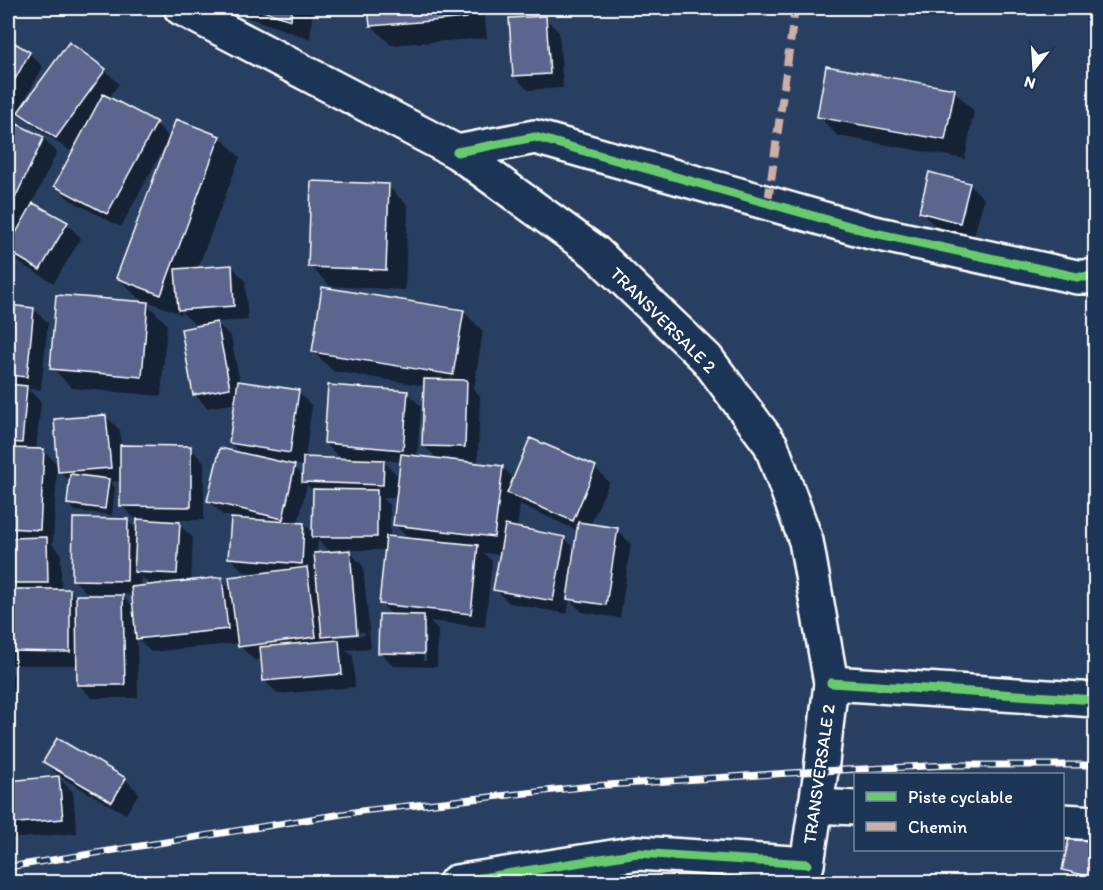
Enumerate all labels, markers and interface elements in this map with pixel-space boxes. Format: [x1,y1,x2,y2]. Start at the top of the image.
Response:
north arrow [1004,39,1064,99]
text: N [1022,72,1038,94]
street label: TRANSVERSALE 2 [605,262,721,378]
street label: TRANSVERSALE 2 [798,702,840,845]
legend [854,773,1064,851]
text: Piste cyclable [908,786,1013,808]
text: Chemin [908,816,967,838]

